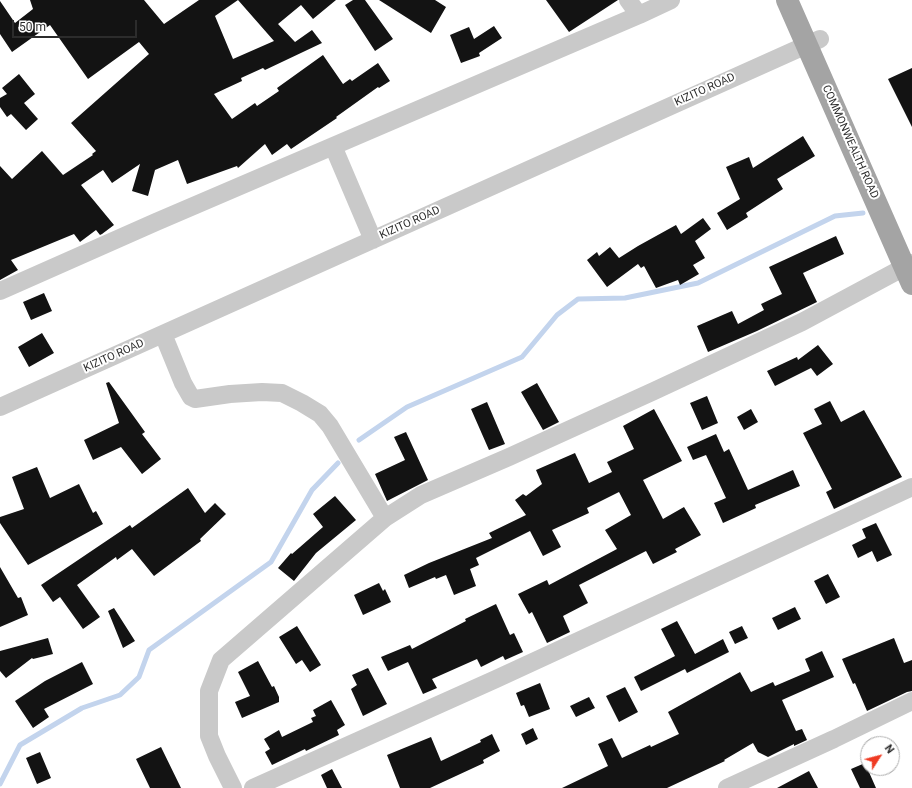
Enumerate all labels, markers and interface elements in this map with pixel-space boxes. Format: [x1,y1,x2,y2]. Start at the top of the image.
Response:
scale bar [14,12,139,38]
text: 50 m [19,20,46,34]
street label: KIZITO ROAD [673,71,737,109]
street label: COMMONWEALTH ROAD [819,83,881,201]
street label: KIZITO ROAD [378,204,442,242]
street label: KIZITO ROAD [82,337,146,375]
north arrow [860,736,900,776]
text: N [882,742,897,756]

